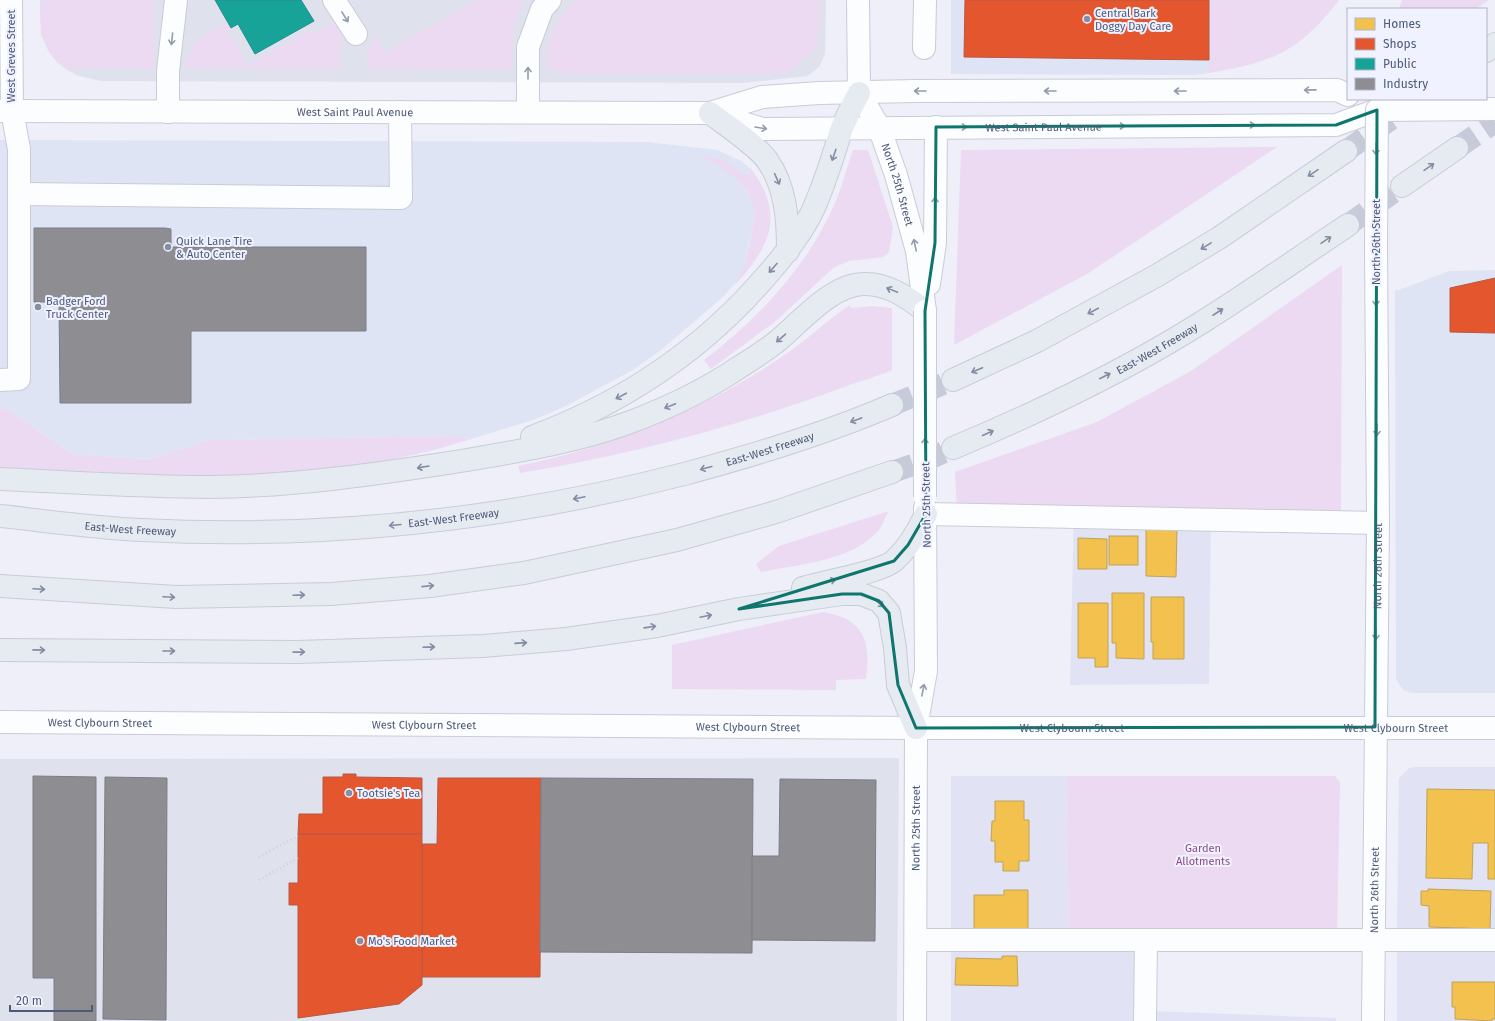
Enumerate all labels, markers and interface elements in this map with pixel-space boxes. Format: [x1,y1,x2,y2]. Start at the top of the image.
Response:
place label: Central Bark Doggy Day Care [1095,7,1171,33]
legend [1347,8,1487,100]
street label: West Greves Street [5,9,18,103]
one-way arrow [341,11,349,22]
marker: Central Bark Doggy Day Care [1082,14,1092,24]
text: Homes [1383,17,1421,31]
one-way arrow [168,32,176,45]
text: Shops [1383,37,1417,51]
text: Public [1383,57,1417,71]
one-way arrow [524,67,532,80]
text: Industry [1383,77,1428,91]
one-way arrow [1304,86,1317,94]
one-way arrow [914,87,927,95]
one-way arrow [1044,87,1057,95]
one-way arrow [1174,87,1187,95]
street label: West Saint Paul Avenue [297,106,413,119]
street label: West Saint Paul Avenue [985,121,1102,134]
one-way arrow [1242,121,1255,129]
one-way arrow [1112,122,1125,130]
one-way arrow [954,123,967,131]
one-way arrow [754,124,767,132]
street label: North 25th Street [878,142,916,227]
one-way arrow [1372,142,1380,155]
one-way arrow [830,148,837,161]
one-way arrow [1424,163,1435,171]
one-way arrow [1308,169,1319,177]
one-way arrow [774,173,781,185]
one-way arrow [931,197,939,210]
street label: North 26th Street [1370,199,1383,285]
place label: Quick Lane Tire & Auto Center [176,235,252,261]
one-way arrow [1320,236,1331,244]
one-way arrow [911,239,919,252]
marker: Quick Lane Tire & Auto Center [163,242,173,252]
one-way arrow [1200,242,1212,250]
one-way arrow [769,263,778,274]
one-way arrow [886,286,898,294]
one-way arrow [1372,293,1380,306]
place label: Badger Ford Truck Center [46,295,109,321]
marker: Badger Ford Truck Center [33,302,43,312]
one-way arrow [1088,308,1100,316]
one-way arrow [1212,308,1223,316]
street label: East-West Freeway [1114,320,1201,377]
one-way arrow [776,333,786,342]
one-way arrow [972,367,984,374]
one-way arrow [1099,372,1111,379]
one-way arrow [615,393,627,400]
one-way arrow [665,402,677,410]
one-way arrow [850,416,862,424]
one-way arrow [1373,423,1381,436]
one-way arrow [982,428,994,436]
street label: East-West Freeway [724,429,816,469]
one-way arrow [921,438,929,451]
street label: North 25th Street [919,462,934,548]
one-way arrow [417,463,430,471]
one-way arrow [699,465,712,472]
one-way arrow [573,494,586,502]
street label: East-West Freeway [407,506,501,530]
street label: East-West Freeway [84,520,177,538]
one-way arrow [389,521,402,528]
street label: North 26th Street [1371,523,1385,609]
one-way arrow [823,576,836,584]
one-way arrow [421,582,434,589]
one-way arrow [32,585,45,593]
one-way arrow [292,591,305,599]
one-way arrow [162,593,175,600]
one-way arrow [873,599,884,607]
one-way arrow [700,611,713,619]
one-way arrow [644,623,657,631]
one-way arrow [1372,627,1380,640]
one-way arrow [514,639,527,646]
one-way arrow [422,644,435,651]
one-way arrow [32,647,45,654]
one-way arrow [162,647,175,655]
one-way arrow [292,648,305,656]
one-way arrow [920,684,928,697]
street label: West Clybourn Street [48,716,152,730]
street label: West Clybourn Street [372,718,476,732]
street label: West Clybourn Street [696,721,800,734]
street label: West Clybourn Street [1020,722,1124,735]
street label: West Clybourn Street [1344,722,1448,735]
street label: North 25th Street [910,785,923,871]
place label: Tootsie's Tea [357,787,420,800]
marker: Tootsie's Tea [344,788,354,798]
park label: Garden Allotments [1176,842,1230,868]
street label: North 26th Street [1368,847,1382,933]
place label: Mo's Food Market [368,935,455,948]
marker: Mo's Food Market [355,936,365,946]
scale bar [10,987,92,1013]
text: 20 m [16,994,42,1008]

